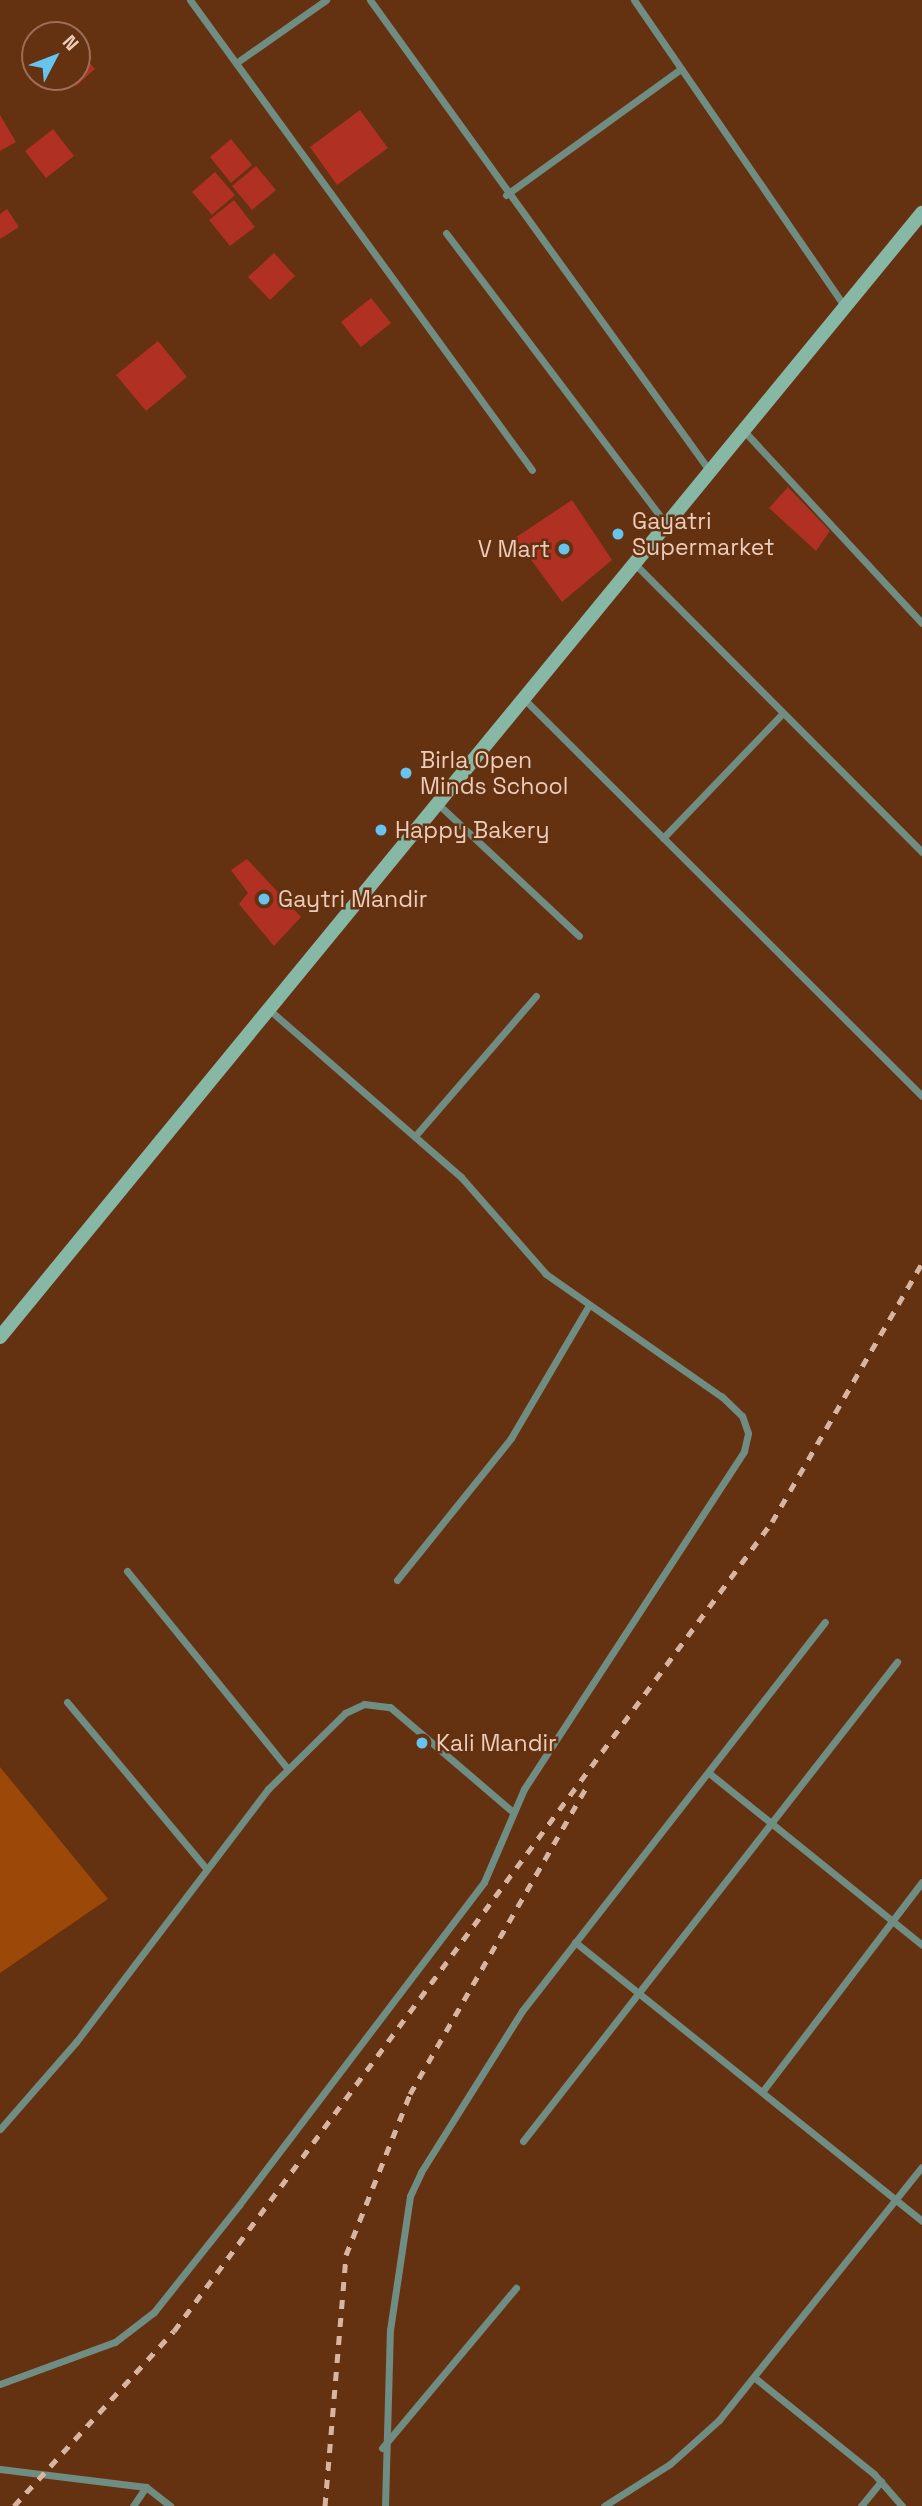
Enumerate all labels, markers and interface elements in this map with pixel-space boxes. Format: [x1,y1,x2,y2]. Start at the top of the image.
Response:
north arrow [21,21,91,91]
text: N [57,30,84,56]
place label: Gayatri Supermarket [632,507,774,561]
marker: Gayatri Supermarket [610,526,626,542]
place label: V Mart [477,535,550,563]
marker: V Mart [556,541,572,557]
place label: Birla Open Minds School [420,746,568,800]
marker: Birla Open Minds School [398,765,414,781]
place label: Happy Bakery [395,816,549,844]
marker: Happy Bakery [373,822,389,838]
place label: Gaytri Mandir [278,885,427,913]
marker: Gaytri Mandir [256,891,272,907]
place label: Kali Mandir [436,1729,557,1757]
marker: Kali Mandir [414,1735,430,1751]

